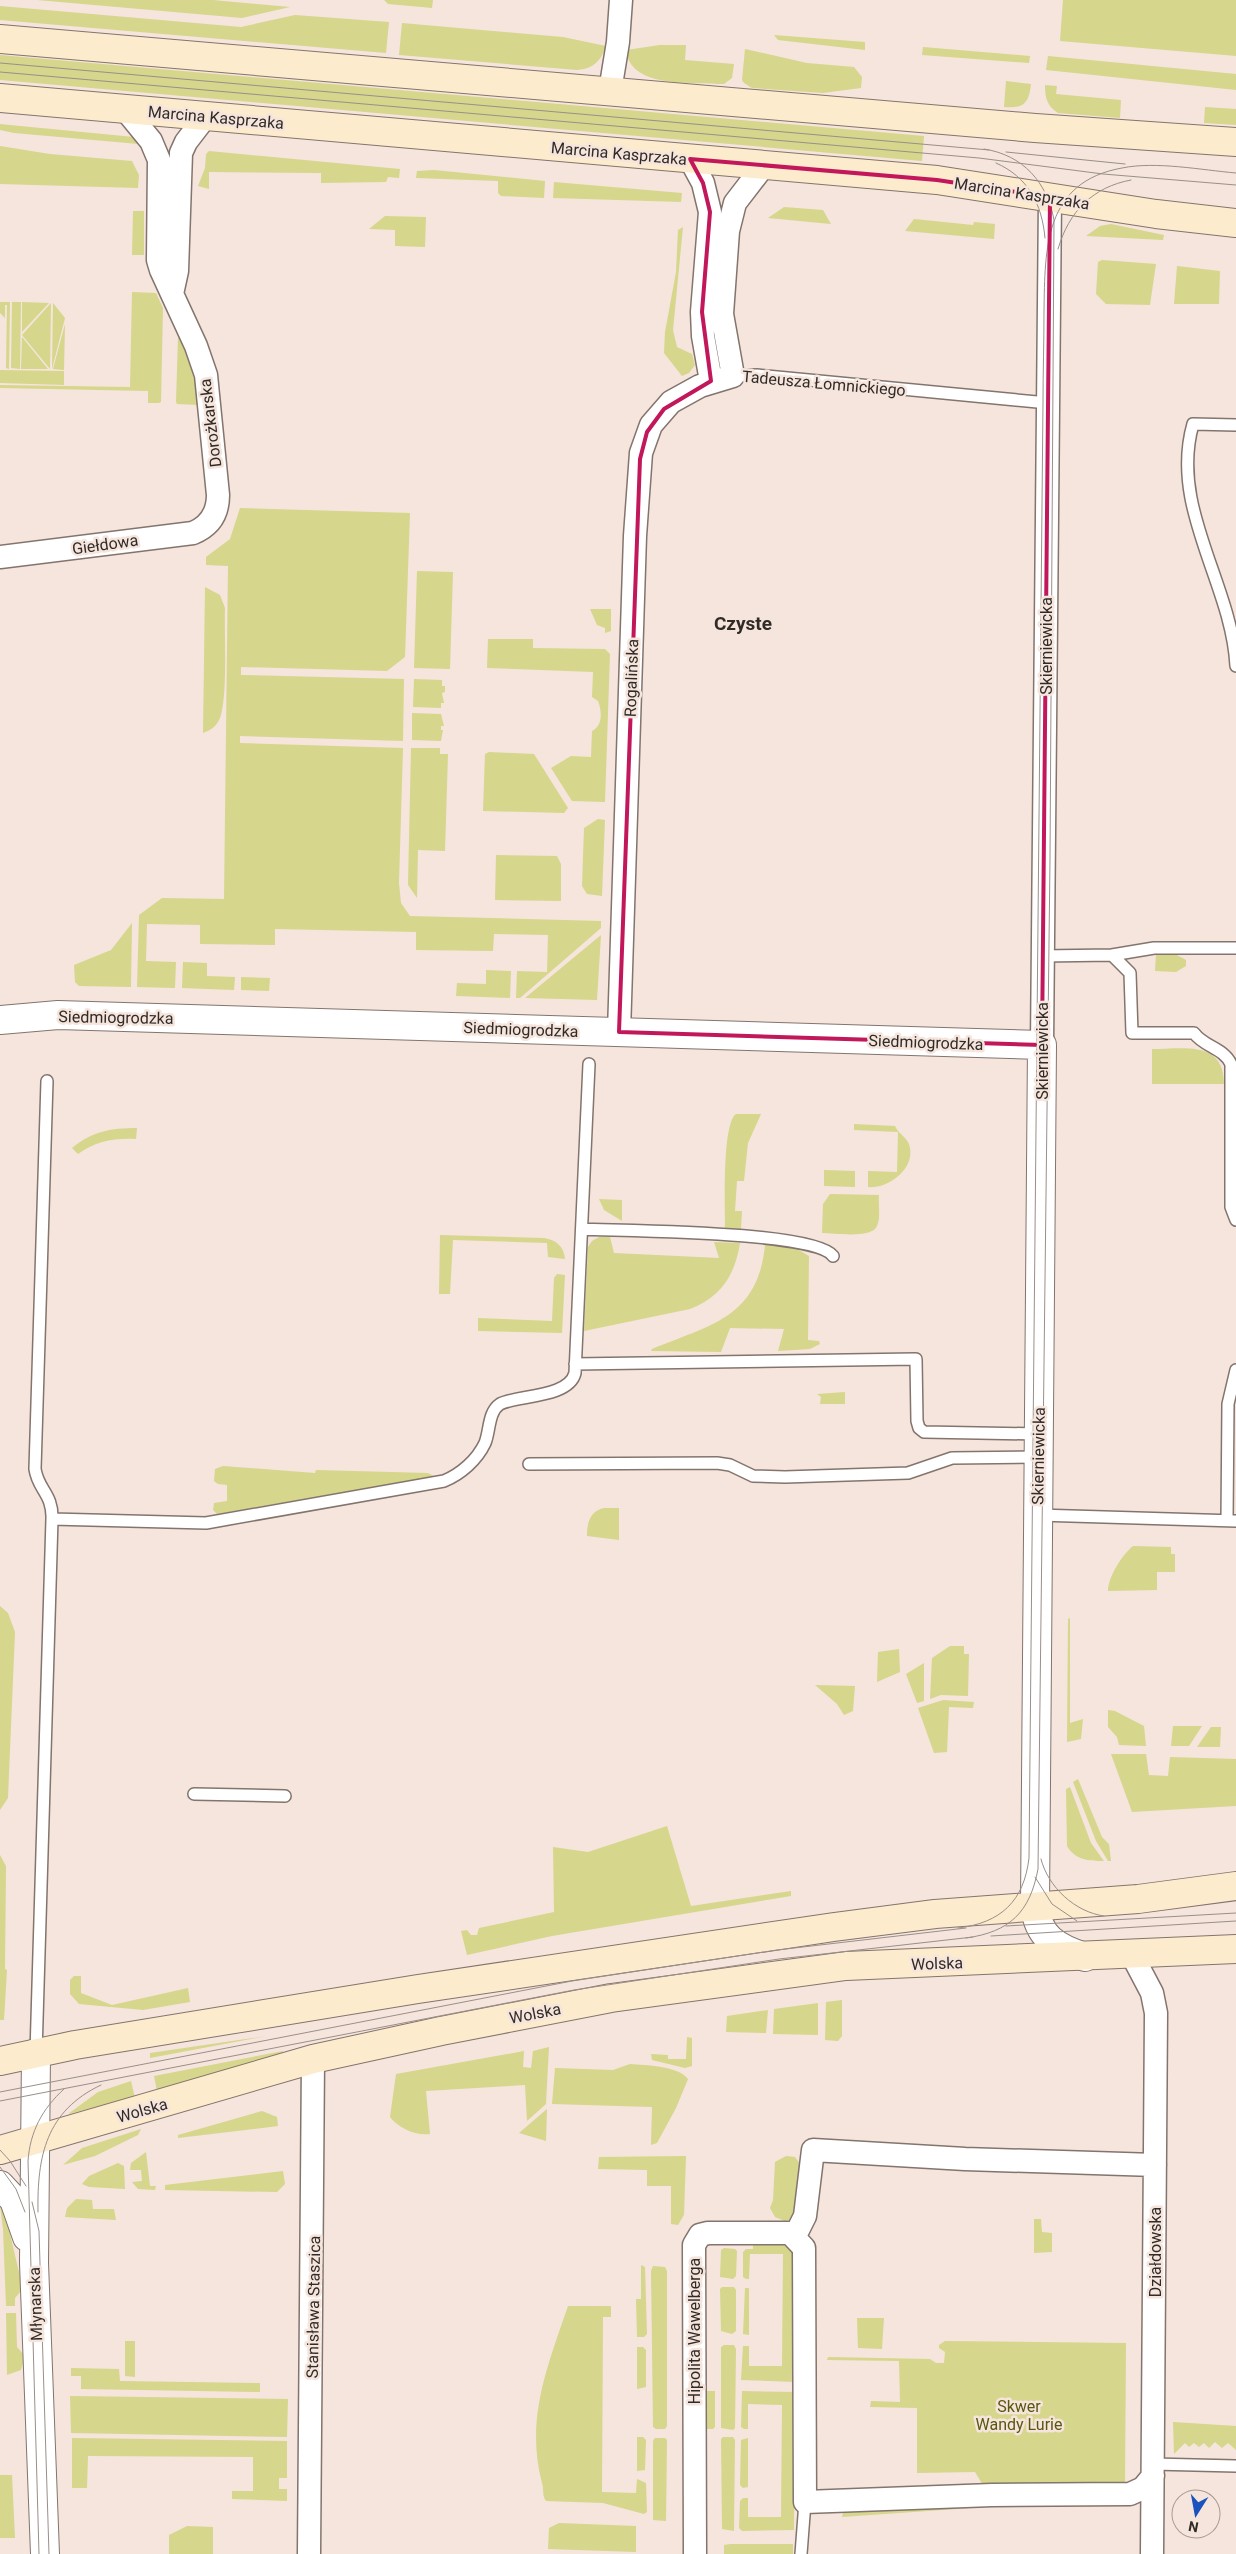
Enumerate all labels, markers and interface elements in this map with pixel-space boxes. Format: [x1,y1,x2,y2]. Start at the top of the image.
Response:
street label: Marcina Kasprzaka [147,102,285,133]
street label: Marcina Kasprzaka [550,138,688,169]
street label: Marcina Kasprzaka [953,173,1091,214]
street label: Tadeusza Łomnickiego [741,367,906,400]
street label: Dorożkarska [196,378,225,468]
street label: Giełdowa [71,530,139,559]
street label: Skierniewicka [1037,597,1056,695]
district label: Czyste [714,612,772,635]
street label: Rogalińska [621,639,642,718]
street label: Skierniewicka [1033,1002,1052,1100]
street label: Siedmiogrodzka [58,1007,174,1028]
street label: Siedmiogrodzka [463,1018,579,1041]
street label: Siedmiogrodzka [868,1031,984,1054]
street label: Skierniewicka [1028,1407,1049,1505]
street label: Wolska [911,1953,963,1974]
street label: Wolska [508,1999,562,2028]
street label: Wolska [115,2094,170,2127]
street label: Działdowska [1146,2207,1165,2297]
street label: Stanisława Staszica [303,2235,324,2379]
street label: Hipolita Wawelberga [685,2258,704,2404]
street label: Młynarska [25,2267,46,2341]
park label: Skwer Wandy Lurie [976,2397,1062,2434]
north arrow [1171,2489,1221,2539]
text: N [1187,2518,1200,2536]

